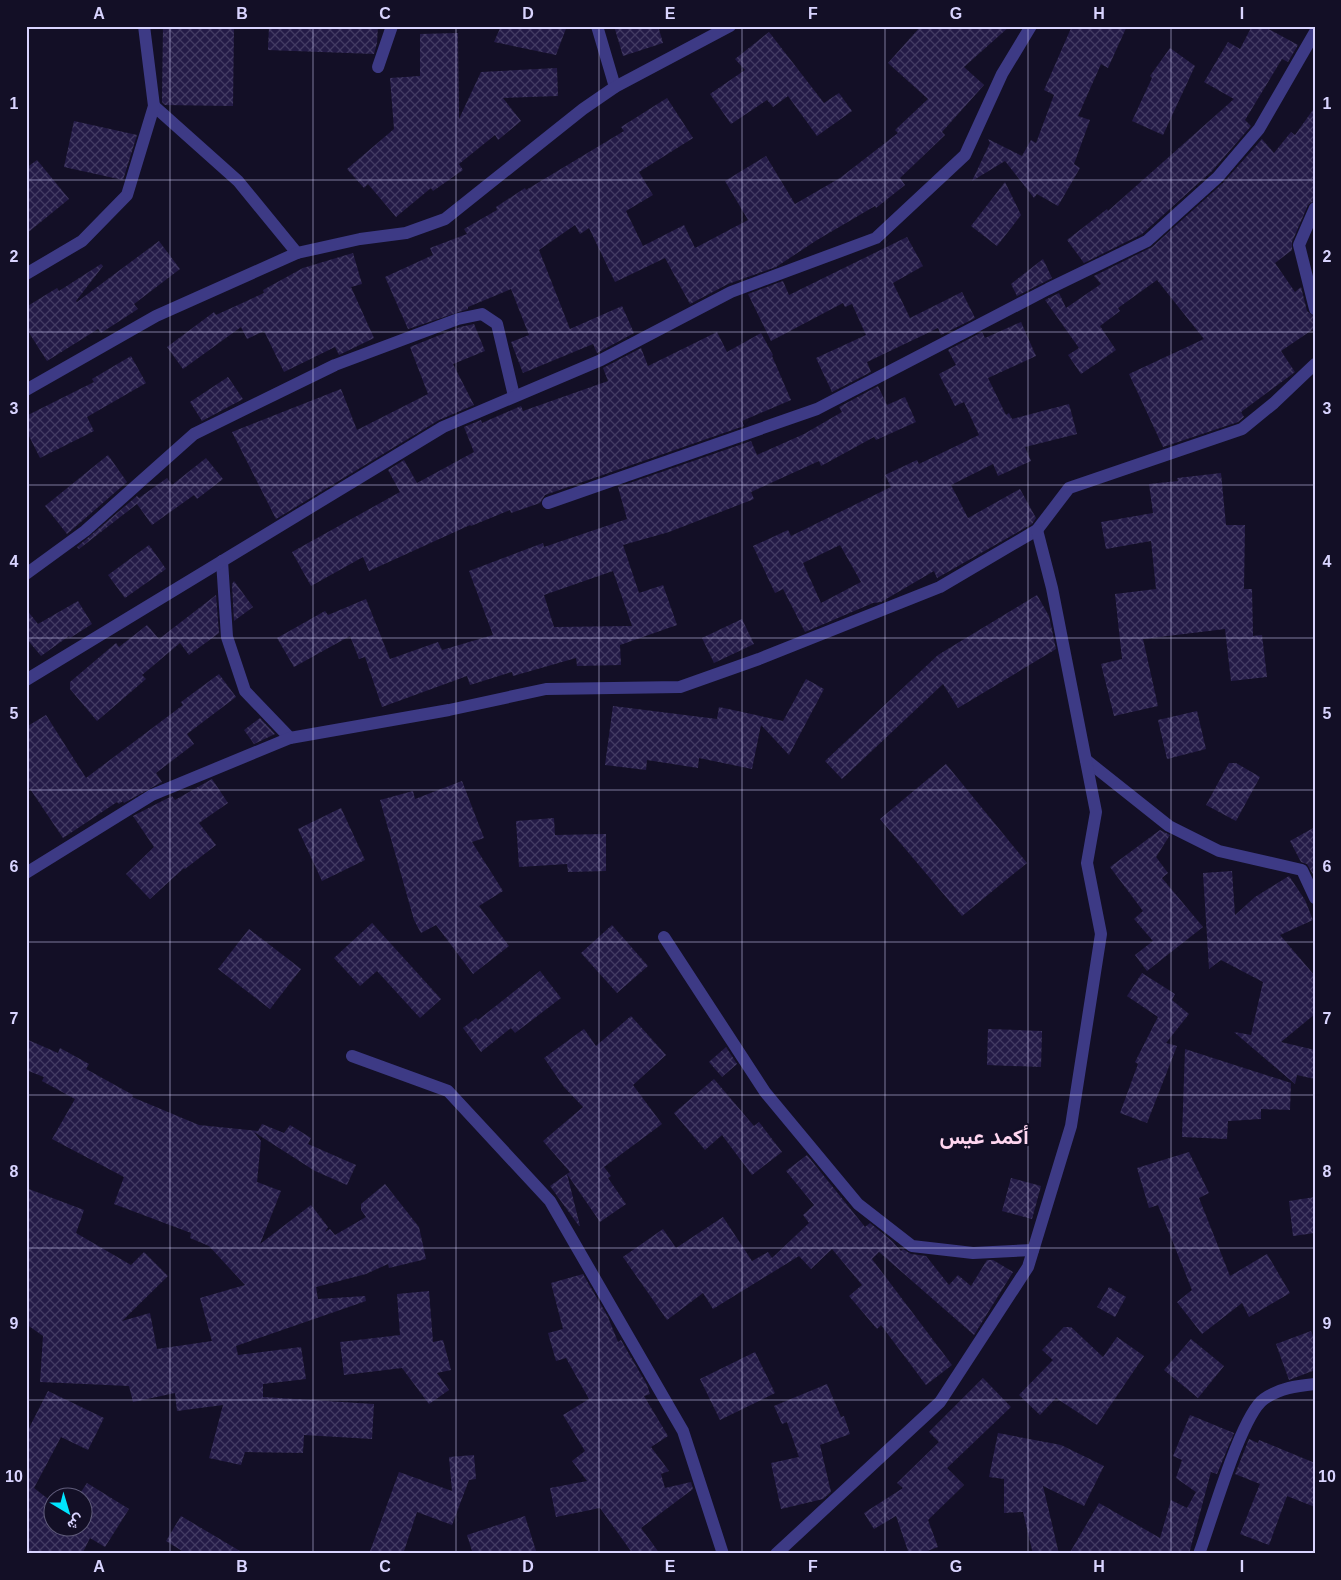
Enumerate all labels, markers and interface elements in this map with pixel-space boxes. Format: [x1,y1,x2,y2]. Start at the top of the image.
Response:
text: A [93,5,105,22]
text: B [236,5,248,22]
text: C [379,5,391,22]
text: D [522,5,534,22]
text: E [665,5,676,22]
text: F [808,5,818,22]
text: G [950,5,962,22]
text: H [1093,5,1105,22]
text: I [1240,5,1244,22]
text: 1 [10,95,19,112]
text: 1 [1323,95,1332,112]
text: 2 [10,248,19,265]
text: 2 [1323,248,1332,265]
text: 3 [10,400,19,417]
text: 3 [1323,400,1332,417]
text: 4 [10,553,19,570]
text: 4 [1323,553,1332,570]
text: 5 [10,705,19,722]
text: 5 [1323,705,1332,722]
text: 6 [10,858,19,875]
text: 6 [1323,858,1332,875]
text: 7 [10,1010,19,1027]
text: 7 [1323,1010,1332,1027]
district label: أكمد عيس [939,1124,1029,1149]
text: 8 [10,1163,19,1180]
text: 8 [1323,1163,1332,1180]
text: 9 [10,1315,19,1332]
text: 9 [1323,1315,1332,1332]
text: 10 [5,1468,23,1485]
text: 10 [1318,1468,1336,1485]
north arrow [42,1488,92,1538]
text: ش [64,1510,88,1534]
text: A [93,1558,105,1575]
text: B [236,1558,248,1575]
text: C [379,1558,391,1575]
text: D [522,1558,534,1575]
text: E [665,1558,676,1575]
text: F [808,1558,818,1575]
text: G [950,1558,962,1575]
text: H [1093,1558,1105,1575]
text: I [1240,1558,1244,1575]

